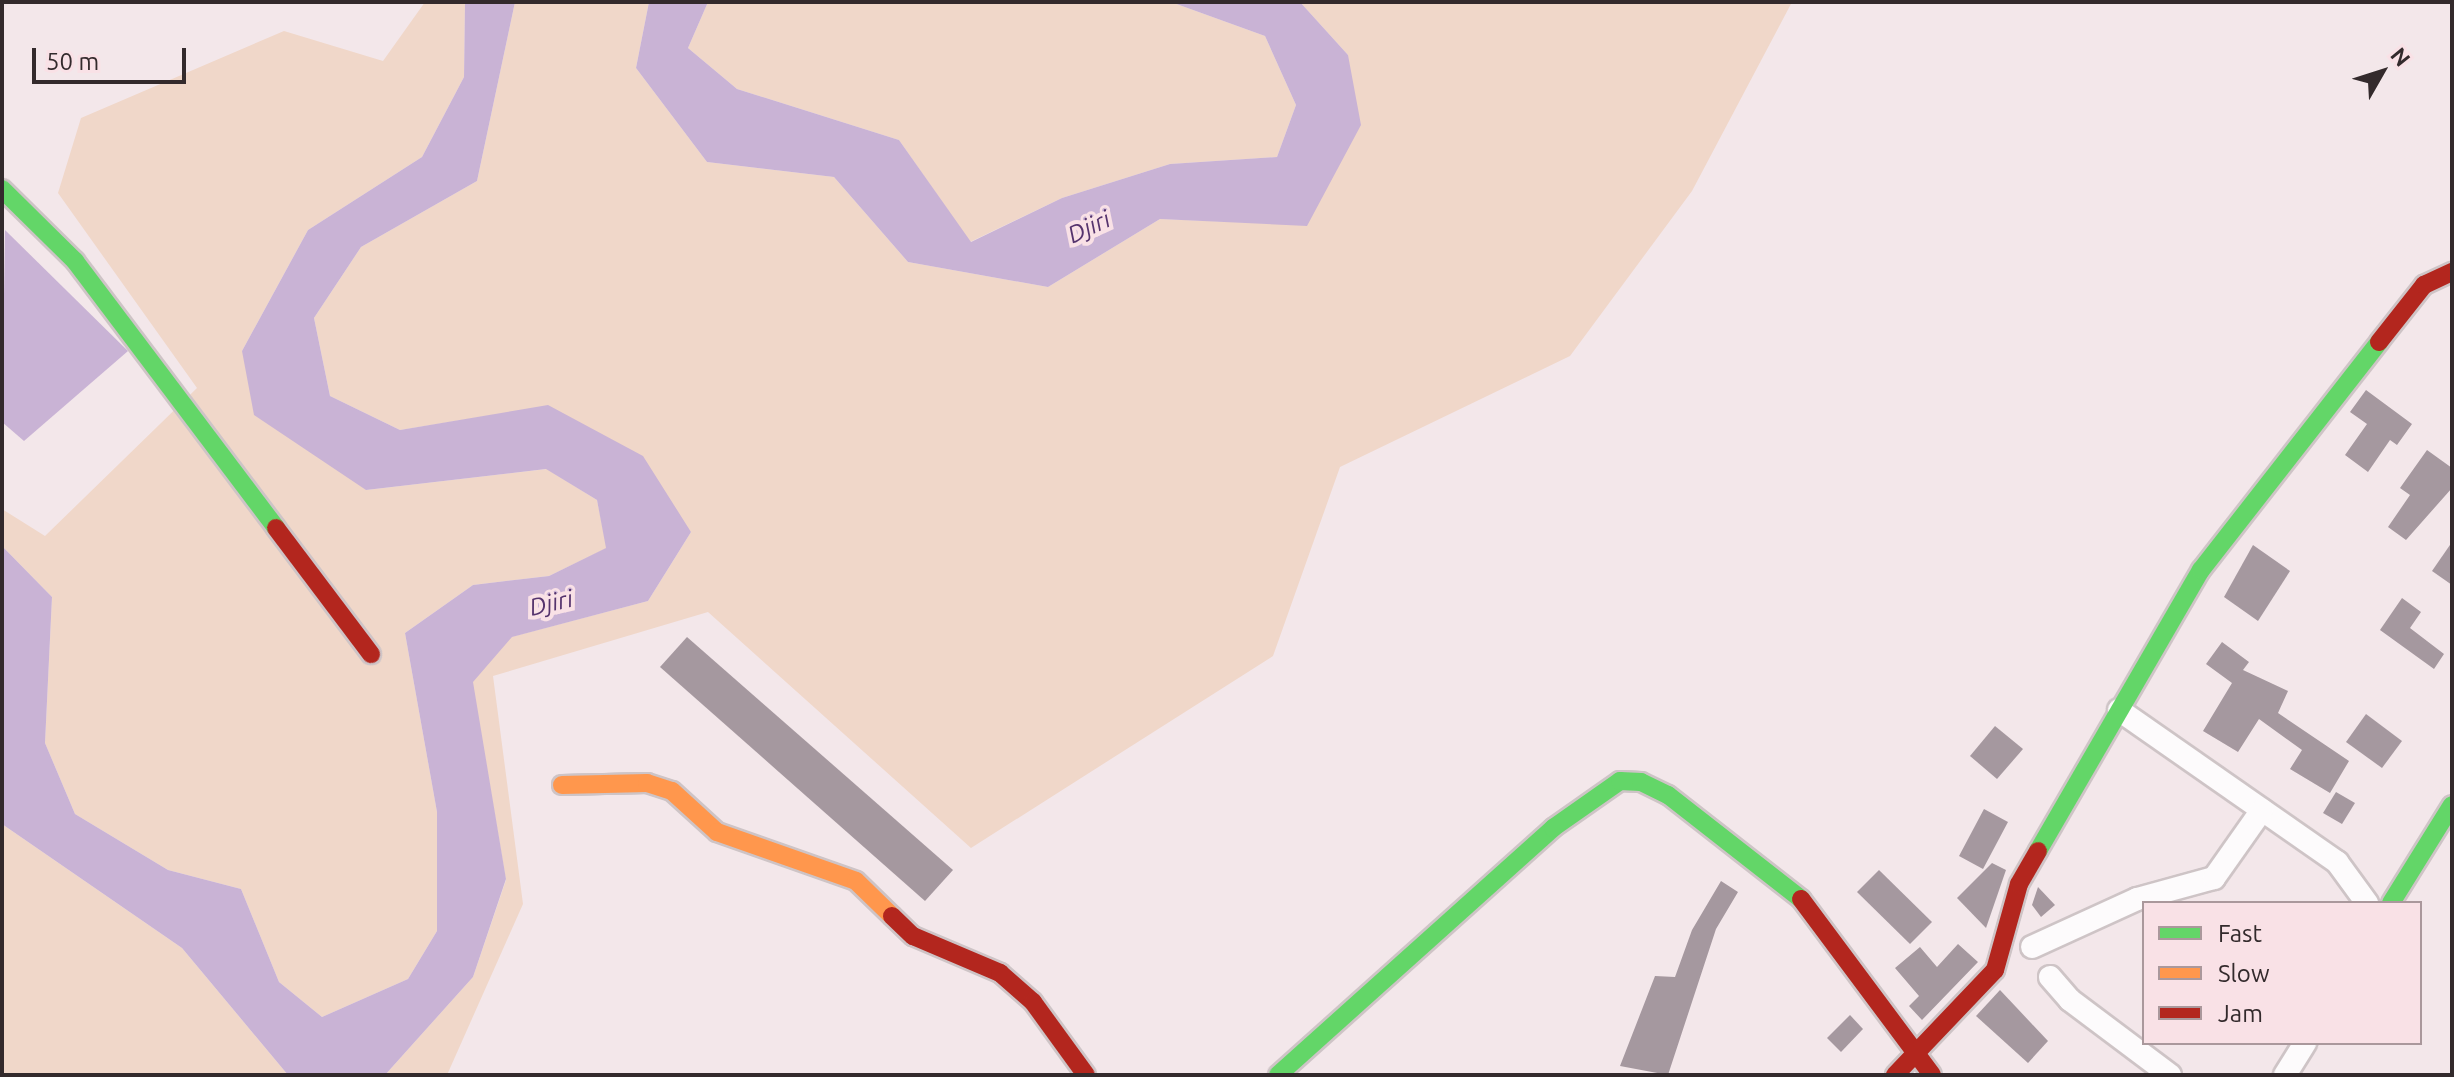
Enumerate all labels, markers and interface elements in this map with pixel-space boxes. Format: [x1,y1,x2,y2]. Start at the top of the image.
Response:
scale bar [36,32,190,82]
north arrow [2342,32,2422,112]
text: N [2386,42,2416,71]
text: 50 m [46,48,99,75]
water label: Djiri [1063,205,1115,249]
water label: Djiri [526,584,576,622]
legend [2142,901,2422,1045]
text: Fast [2218,920,2262,947]
text: Slow [2218,960,2270,987]
text: Jam [2218,1000,2263,1027]

